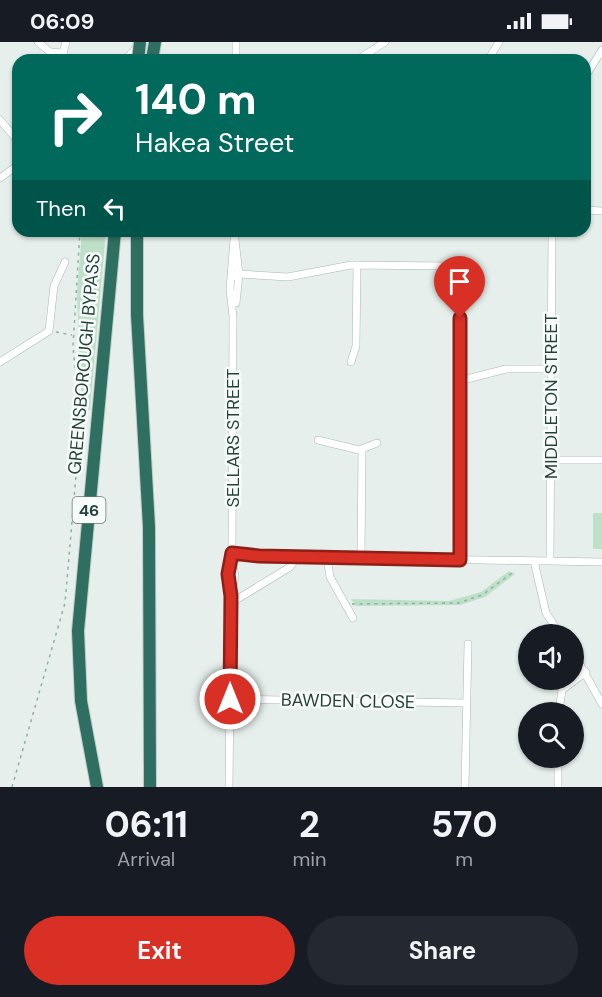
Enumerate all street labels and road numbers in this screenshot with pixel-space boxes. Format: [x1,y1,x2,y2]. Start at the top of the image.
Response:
street label: GREENSBOROUGH BYPASS [62,252,106,476]
street label: MIDDLETON STREET [539,313,563,479]
street label: SELLARS STREET [221,369,245,507]
road number: 46 [72,497,106,523]
street label: BAWDEN CLOSE [281,688,415,714]

